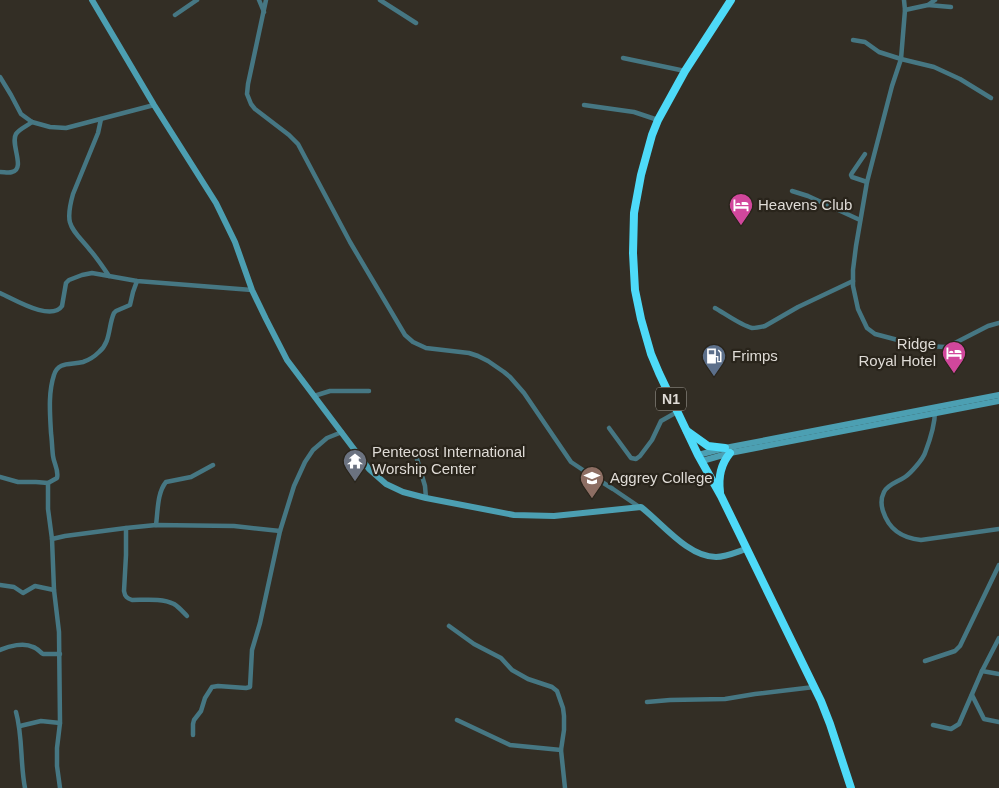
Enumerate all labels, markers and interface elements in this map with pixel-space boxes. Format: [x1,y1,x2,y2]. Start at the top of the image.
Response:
hotel icon: Heavens Club [728,192,754,226]
place label: Heavens Club [758,196,852,213]
place label: Ridge Royal Hotel [858,335,936,369]
hotel icon: Ridge Royal Hotel [941,340,967,374]
fuel station icon: Frimps [701,343,727,377]
place label: Frimps [732,347,778,364]
road number: N1 [656,388,686,410]
place label: Pentecost International Worship Center [372,443,525,477]
temple icon: Pentecost International Worship Center [342,448,368,482]
school or university icon: Aggrey College [579,465,605,499]
place label: Aggrey College [610,469,713,486]

